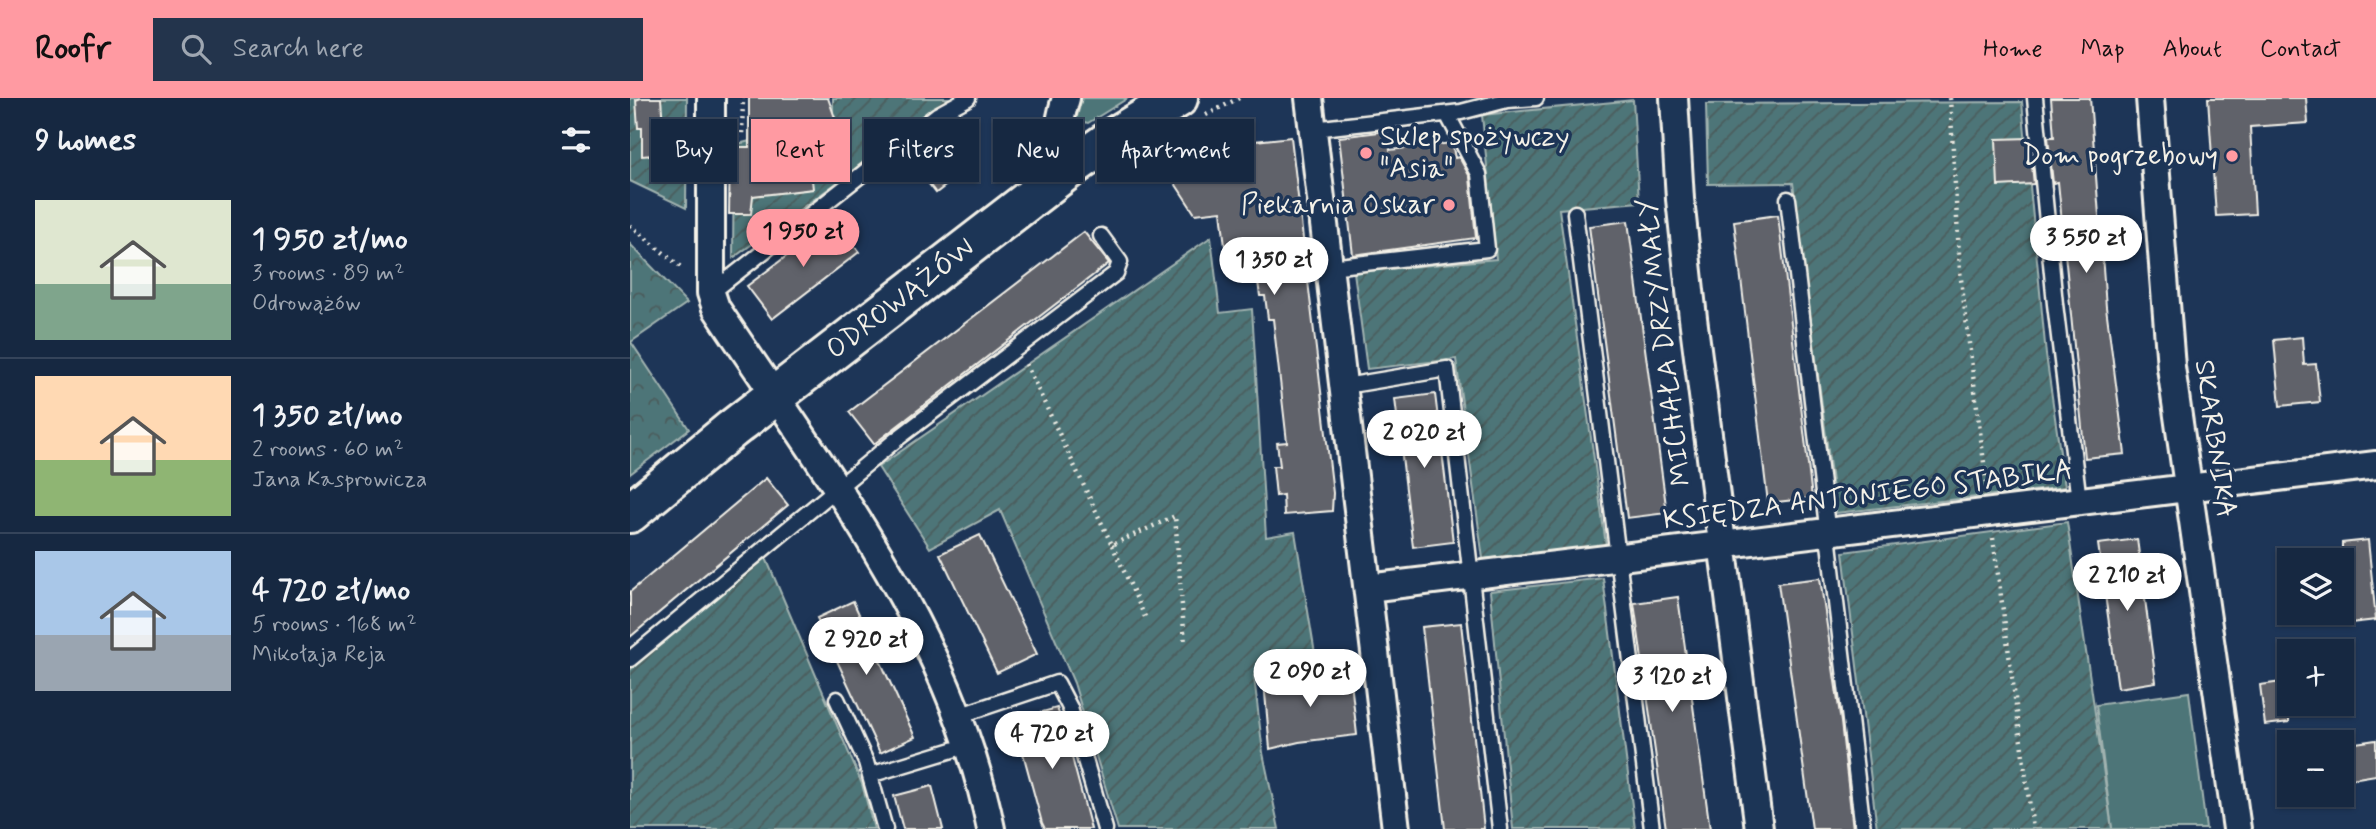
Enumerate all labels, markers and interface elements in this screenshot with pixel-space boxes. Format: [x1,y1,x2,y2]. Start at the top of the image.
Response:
search box [153,18,643,81]
text: Roofr [35,27,111,71]
icon: search [177,30,215,68]
text: Search here [233,32,364,66]
text: Home [1983,34,2043,65]
text: Map [2081,34,2125,65]
text: About [2163,34,2222,65]
text: Contact [2260,34,2341,65]
chip: Buy [651,119,737,182]
chip: Rent [751,119,850,182]
chip: Filters [864,119,979,182]
chip: New [993,119,1083,182]
chip: Apartment [1097,119,1254,182]
place label: Sklep spożywczy "Asia" [1380,119,1570,188]
text: 9 homes [35,121,136,160]
icon: filters [557,121,595,159]
place label: Dom pogrzebowy [2022,138,2218,175]
marker: Sklep spożywczy "Asia" [1358,145,1374,161]
marker: Dom pogrzebowy [2224,148,2240,164]
place label: Piekarnia Oskar [1241,187,1436,224]
street label: MICHAŁA DRZYMAŁY [1629,196,1701,488]
marker: Piekarnia Oskar [1441,197,1457,213]
pin: 1 950 zł [731,209,875,269]
pin: 3 550 zł [2014,216,2158,275]
text: 1 950 zł [762,217,844,247]
text: 1 950 zł/mo [252,220,408,259]
text: 3 550 zł [2046,223,2126,253]
icon: home [91,228,175,312]
street label: ODROWĄŻÓW [819,230,982,368]
pin: 1 350 zł [1202,238,1346,297]
text: 1 350 zł [1235,245,1313,275]
text: 3 rooms · 89 m² [252,259,404,289]
text: Odrowążów [252,289,361,319]
street label: SKARBNIKA [2185,357,2243,521]
text: 1 350 zł/mo [252,396,403,435]
icon: home [91,404,175,488]
pin: 2 020 zł [1352,410,1496,470]
text: 2 020 zł [1383,418,1465,448]
text: 2 rooms · 60 m² [252,435,404,465]
street label: KSIĘDZA ANTONIEGO STABIKA [1661,452,2075,540]
text: Jana Kasprowicza [252,465,427,495]
map controls [2277,548,2354,807]
button: layers [2277,548,2354,625]
pin: 2 210 zł [2055,554,2199,613]
text: 2 210 zł [2089,561,2165,591]
text: 4 720 zł/mo [252,571,410,610]
icon: home [91,579,175,663]
text: 5 rooms · 168 m² [252,610,417,640]
pin: 2 920 zł [794,618,938,677]
text: 2 920 zł [824,625,908,655]
button: + [2277,639,2354,716]
text: Mikołaja Reja [252,640,386,670]
pin: 2 090 zł [1238,650,1382,709]
pin: 3 120 zł [1600,654,1744,714]
text: 2 090 zł [1270,657,1350,687]
text: 3 120 zł [1633,662,1711,692]
pin: 4 720 zł [980,712,1124,771]
text: 4 720 zł [1010,719,1094,749]
button: − [2277,730,2354,807]

